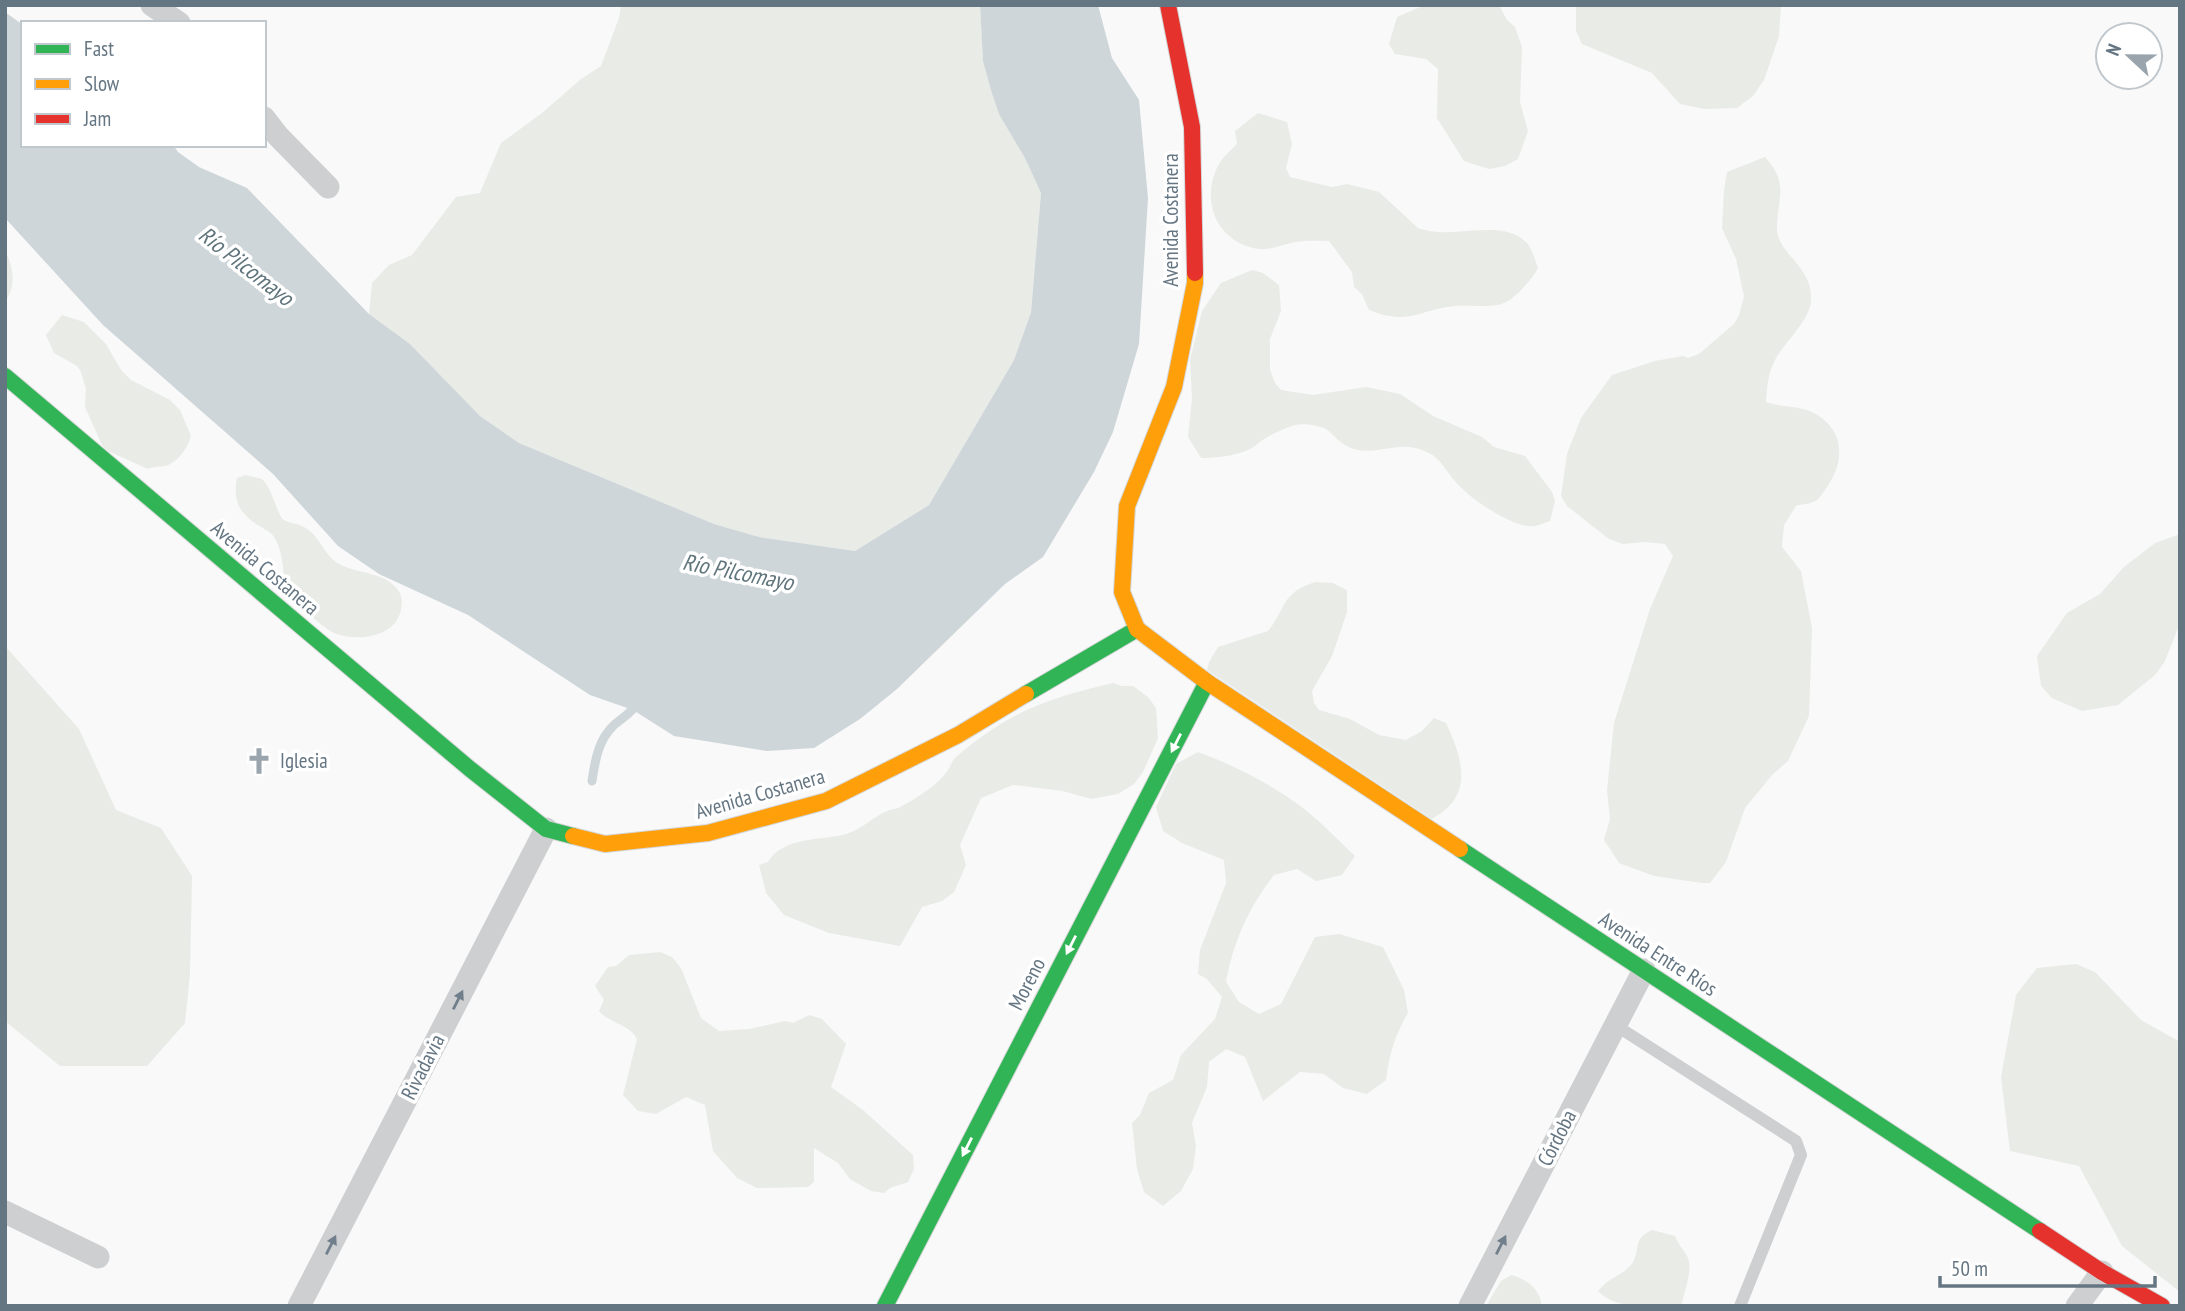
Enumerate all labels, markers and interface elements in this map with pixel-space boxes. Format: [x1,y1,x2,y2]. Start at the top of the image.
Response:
legend [21,21,266,147]
north arrow [2094,21,2164,91]
text: Fast [84,35,114,62]
text: N [2100,40,2126,59]
text: Slow [84,70,120,97]
text: Jam [83,105,111,132]
street label: Avenida Costanera [1157,153,1184,287]
water label: Río Pilcomayo [193,220,301,313]
street label: Avenida Costanera [206,514,325,621]
water label: Río Pilcomayo [680,547,798,597]
one-way arrow [1170,733,1182,753]
church icon: Iglesia [244,746,274,776]
place label: Iglesia [280,747,328,774]
street label: Avenida Costanera [692,762,828,825]
street label: Avenida Entre Ríos [1594,905,1722,1002]
one-way arrow [1066,935,1077,955]
street label: Moreno [1002,953,1051,1014]
one-way arrow [451,989,463,1009]
street label: Rivadavia [395,1030,450,1104]
street label: Córdoba [1531,1105,1582,1170]
one-way arrow [961,1137,972,1157]
one-way arrow [325,1235,336,1255]
one-way arrow [1495,1235,1507,1255]
scale bar [1940,1244,2155,1288]
text: 50 m [1951,1255,1988,1282]

